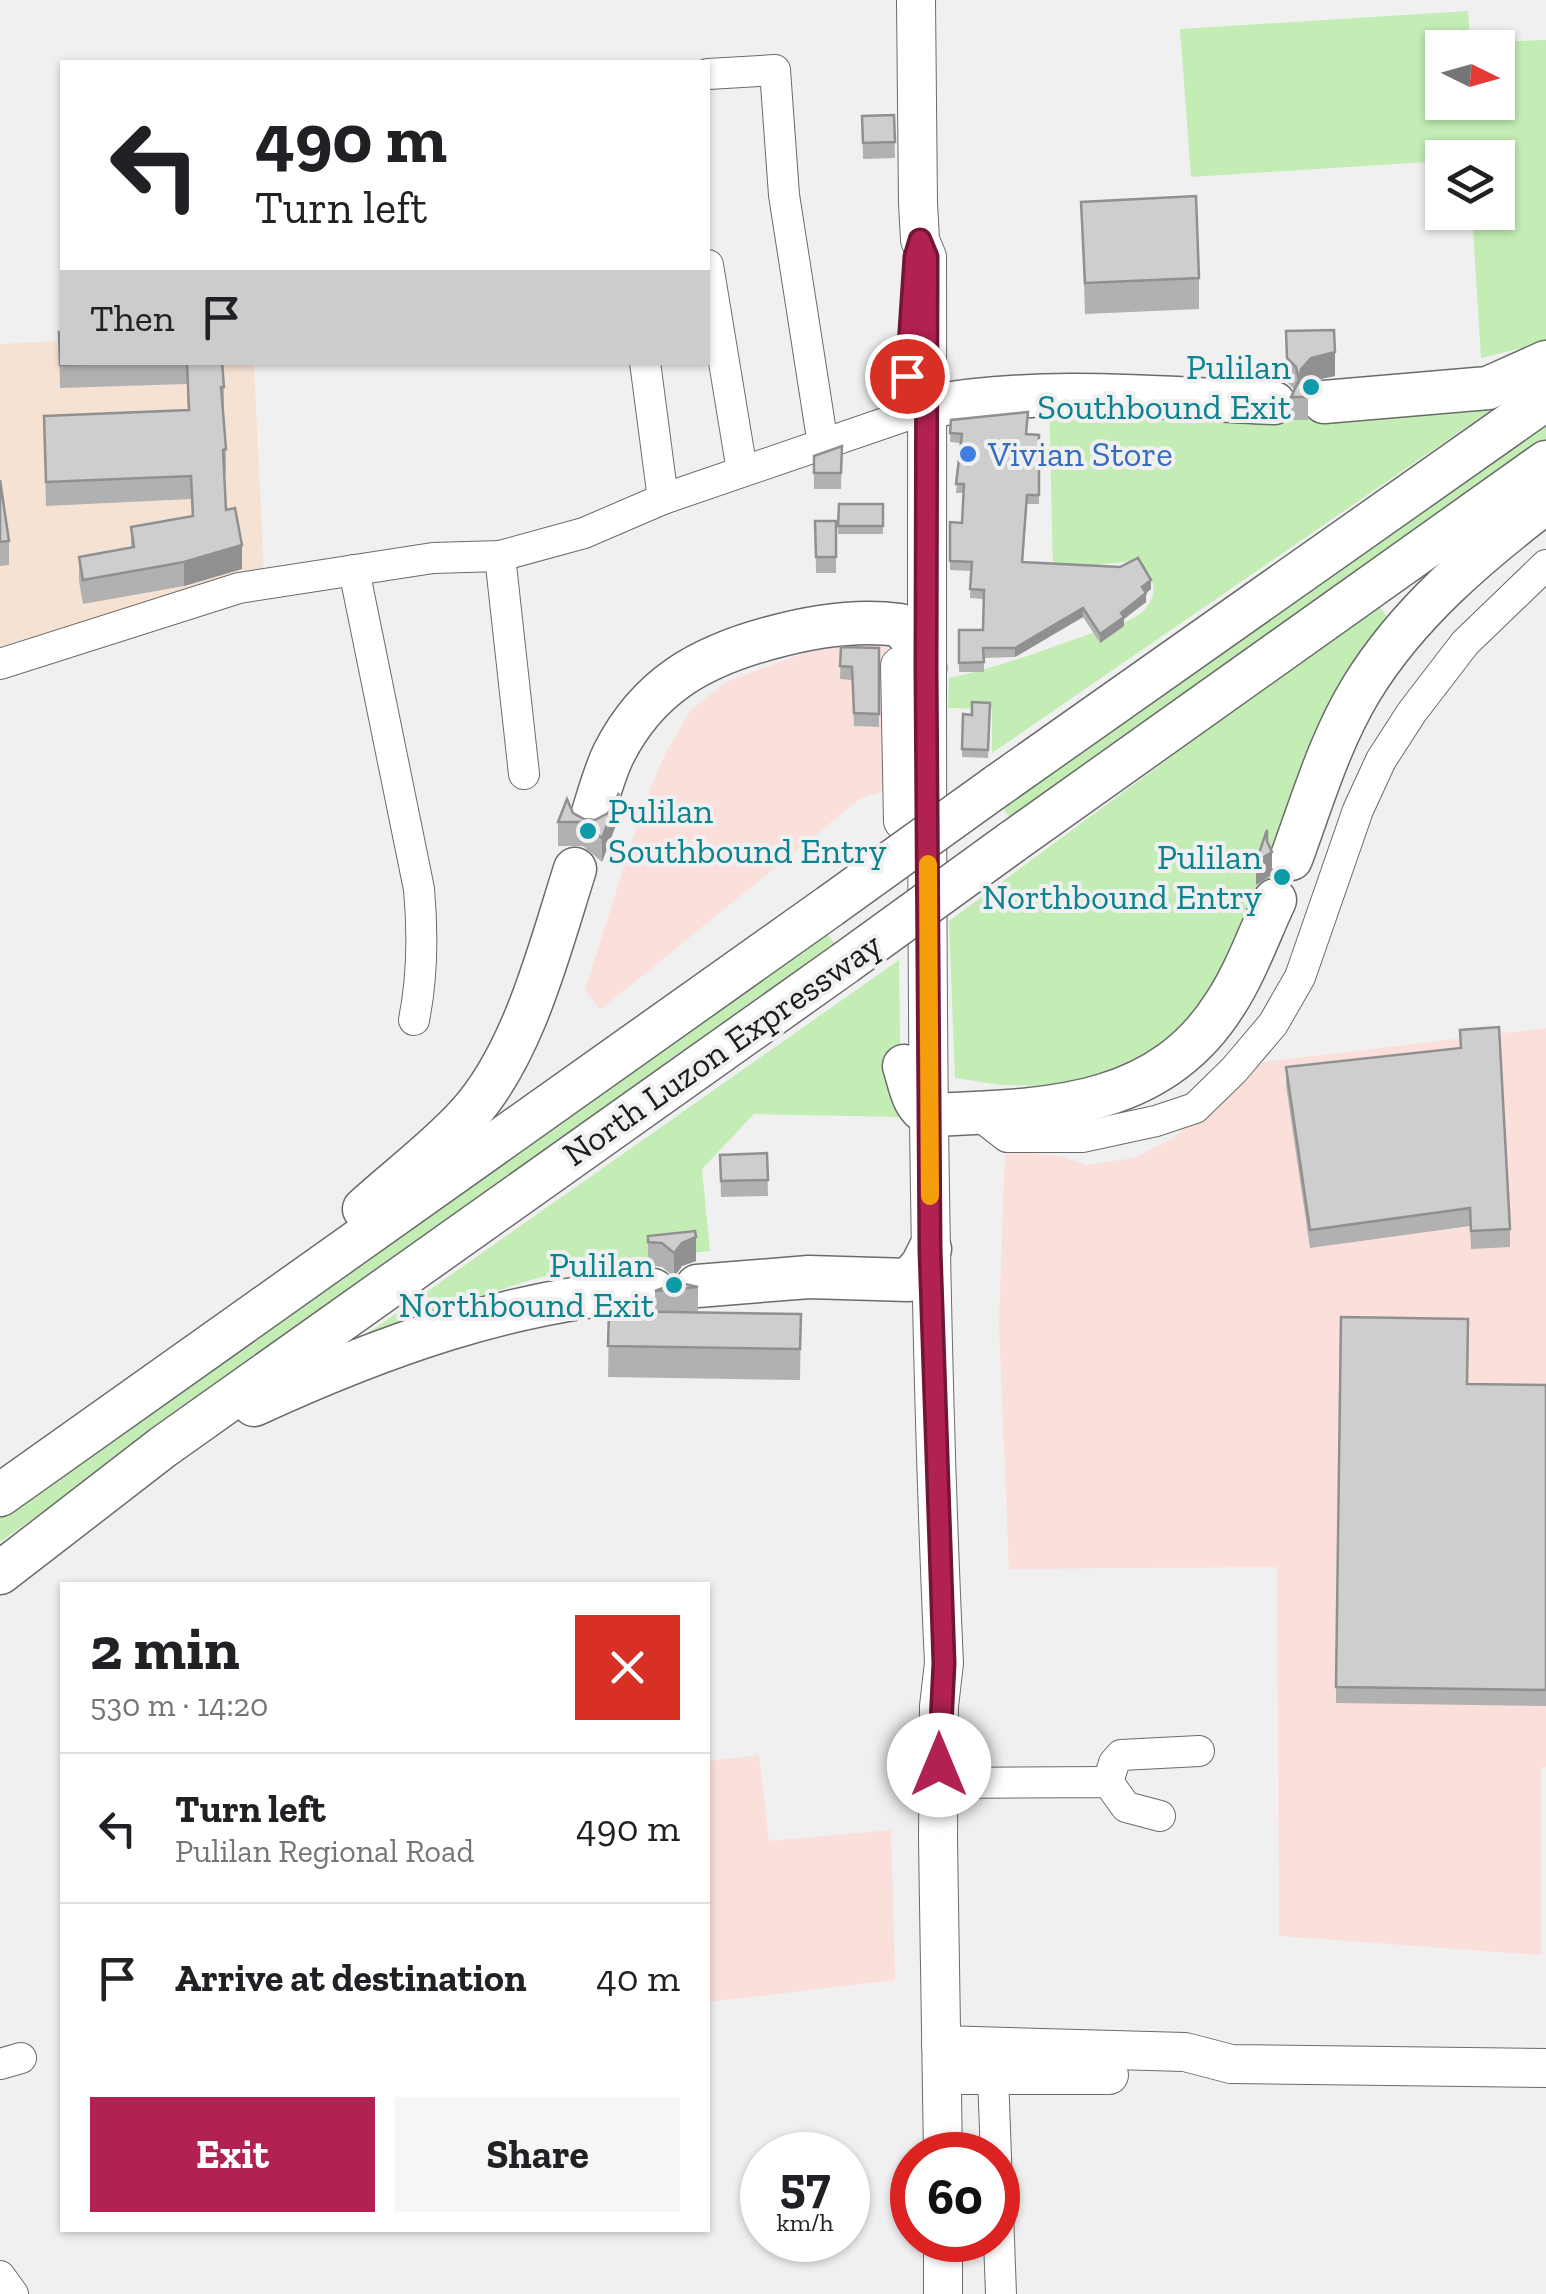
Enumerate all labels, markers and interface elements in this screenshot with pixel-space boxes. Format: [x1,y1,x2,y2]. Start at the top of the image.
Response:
north arrow [1425,30,1515,120]
map controls [1425,30,1515,230]
text: 490 m [255,96,447,180]
icon: left [90,100,220,230]
button: layers [1425,140,1515,230]
text: Turn left [255,181,427,235]
icon: arrive [194,290,249,345]
text: Then [90,295,174,341]
pin [865,334,950,419]
place label: Pulilan Southbound Exit [1037,346,1291,428]
icon: arrive [880,349,935,404]
marker: Pulilan Southbound Exit [1300,376,1322,398]
place label: Vivian Store [987,433,1173,475]
marker: Vivian Store [957,443,979,465]
place label: Pulilan Southbound Entry [608,790,887,872]
marker: Pulilan Southbound Entry [577,820,599,842]
place label: Pulilan Northbound Entry [982,836,1262,918]
marker: Pulilan Northbound Entry [1271,866,1293,888]
street label: North Luzon Expressway [555,923,889,1175]
place label: Pulilan Northbound Exit [399,1244,654,1326]
marker: Pulilan Northbound Exit [663,1274,685,1296]
text: 2 min [90,1612,240,1684]
button: close [575,1615,680,1720]
text: 530 m · 14:20 [90,1686,269,1724]
position arrow [887,1713,991,1817]
text: Turn left [175,1786,326,1832]
icon: left [90,1801,145,1856]
text: 490 m [576,1805,680,1851]
text: Pulilan Regional Road [175,1832,474,1870]
icon: arrive [90,1951,145,2006]
text: Arrive at destination [175,1955,526,2001]
text: 40 m [596,1955,680,2001]
button: Exit [90,2097,375,2212]
button: Share [395,2097,680,2212]
speed limit sign: 60 [890,2132,1020,2262]
text: 57 [780,2155,830,2215]
text: km/h [776,2207,834,2237]

